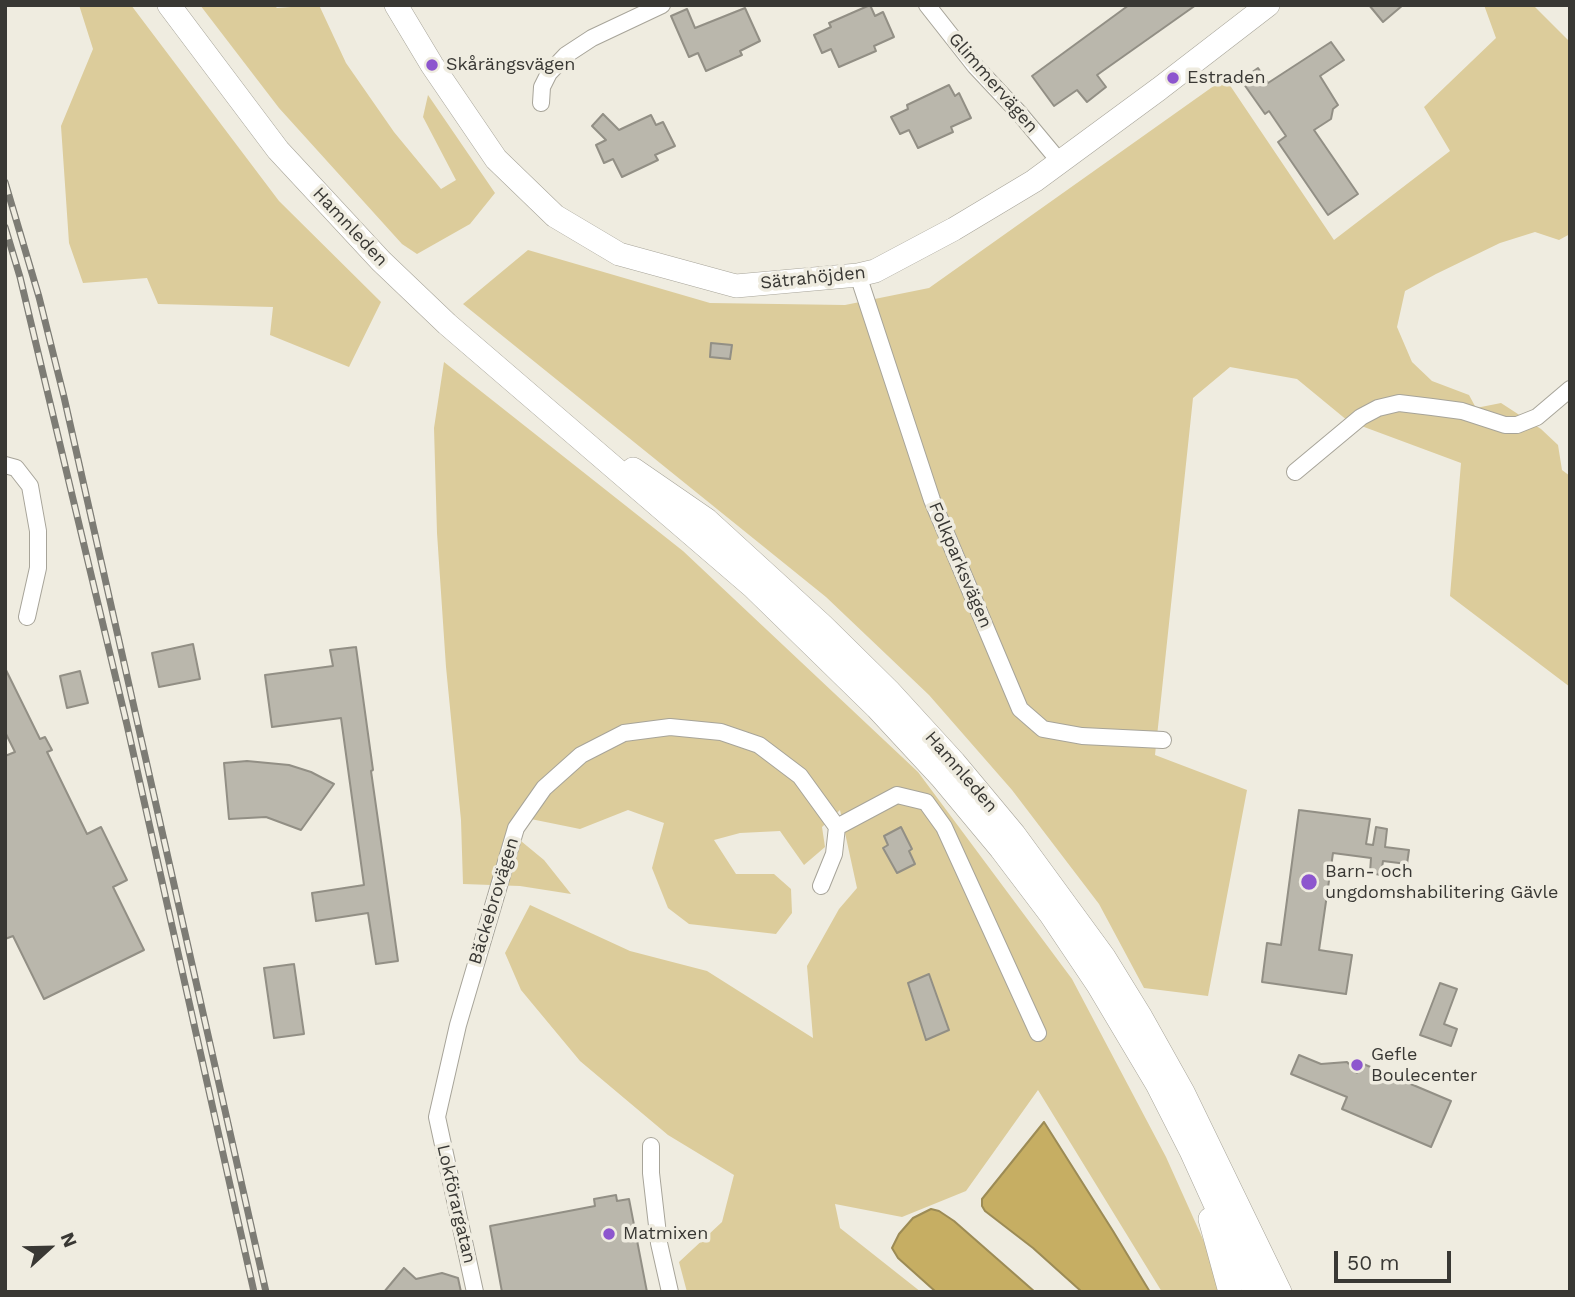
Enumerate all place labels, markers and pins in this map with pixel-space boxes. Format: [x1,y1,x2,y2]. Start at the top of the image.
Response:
place label: Skårängsvägen [446,54,575,76]
marker: Skårängsvägen [424,57,440,73]
place label: Estraden [1187,67,1266,89]
marker: Estraden [1165,70,1181,86]
place label: Barn- och ungdomshabilitering Gävle [1325,861,1558,903]
marker: Barn- och ungdomshabilitering Gävle [1299,872,1319,892]
place label: Gefle Boulecenter [1371,1044,1477,1086]
marker: Gefle Boulecenter [1349,1057,1365,1073]
place label: Matmixen [623,1223,708,1245]
marker: Matmixen [601,1226,617,1242]

